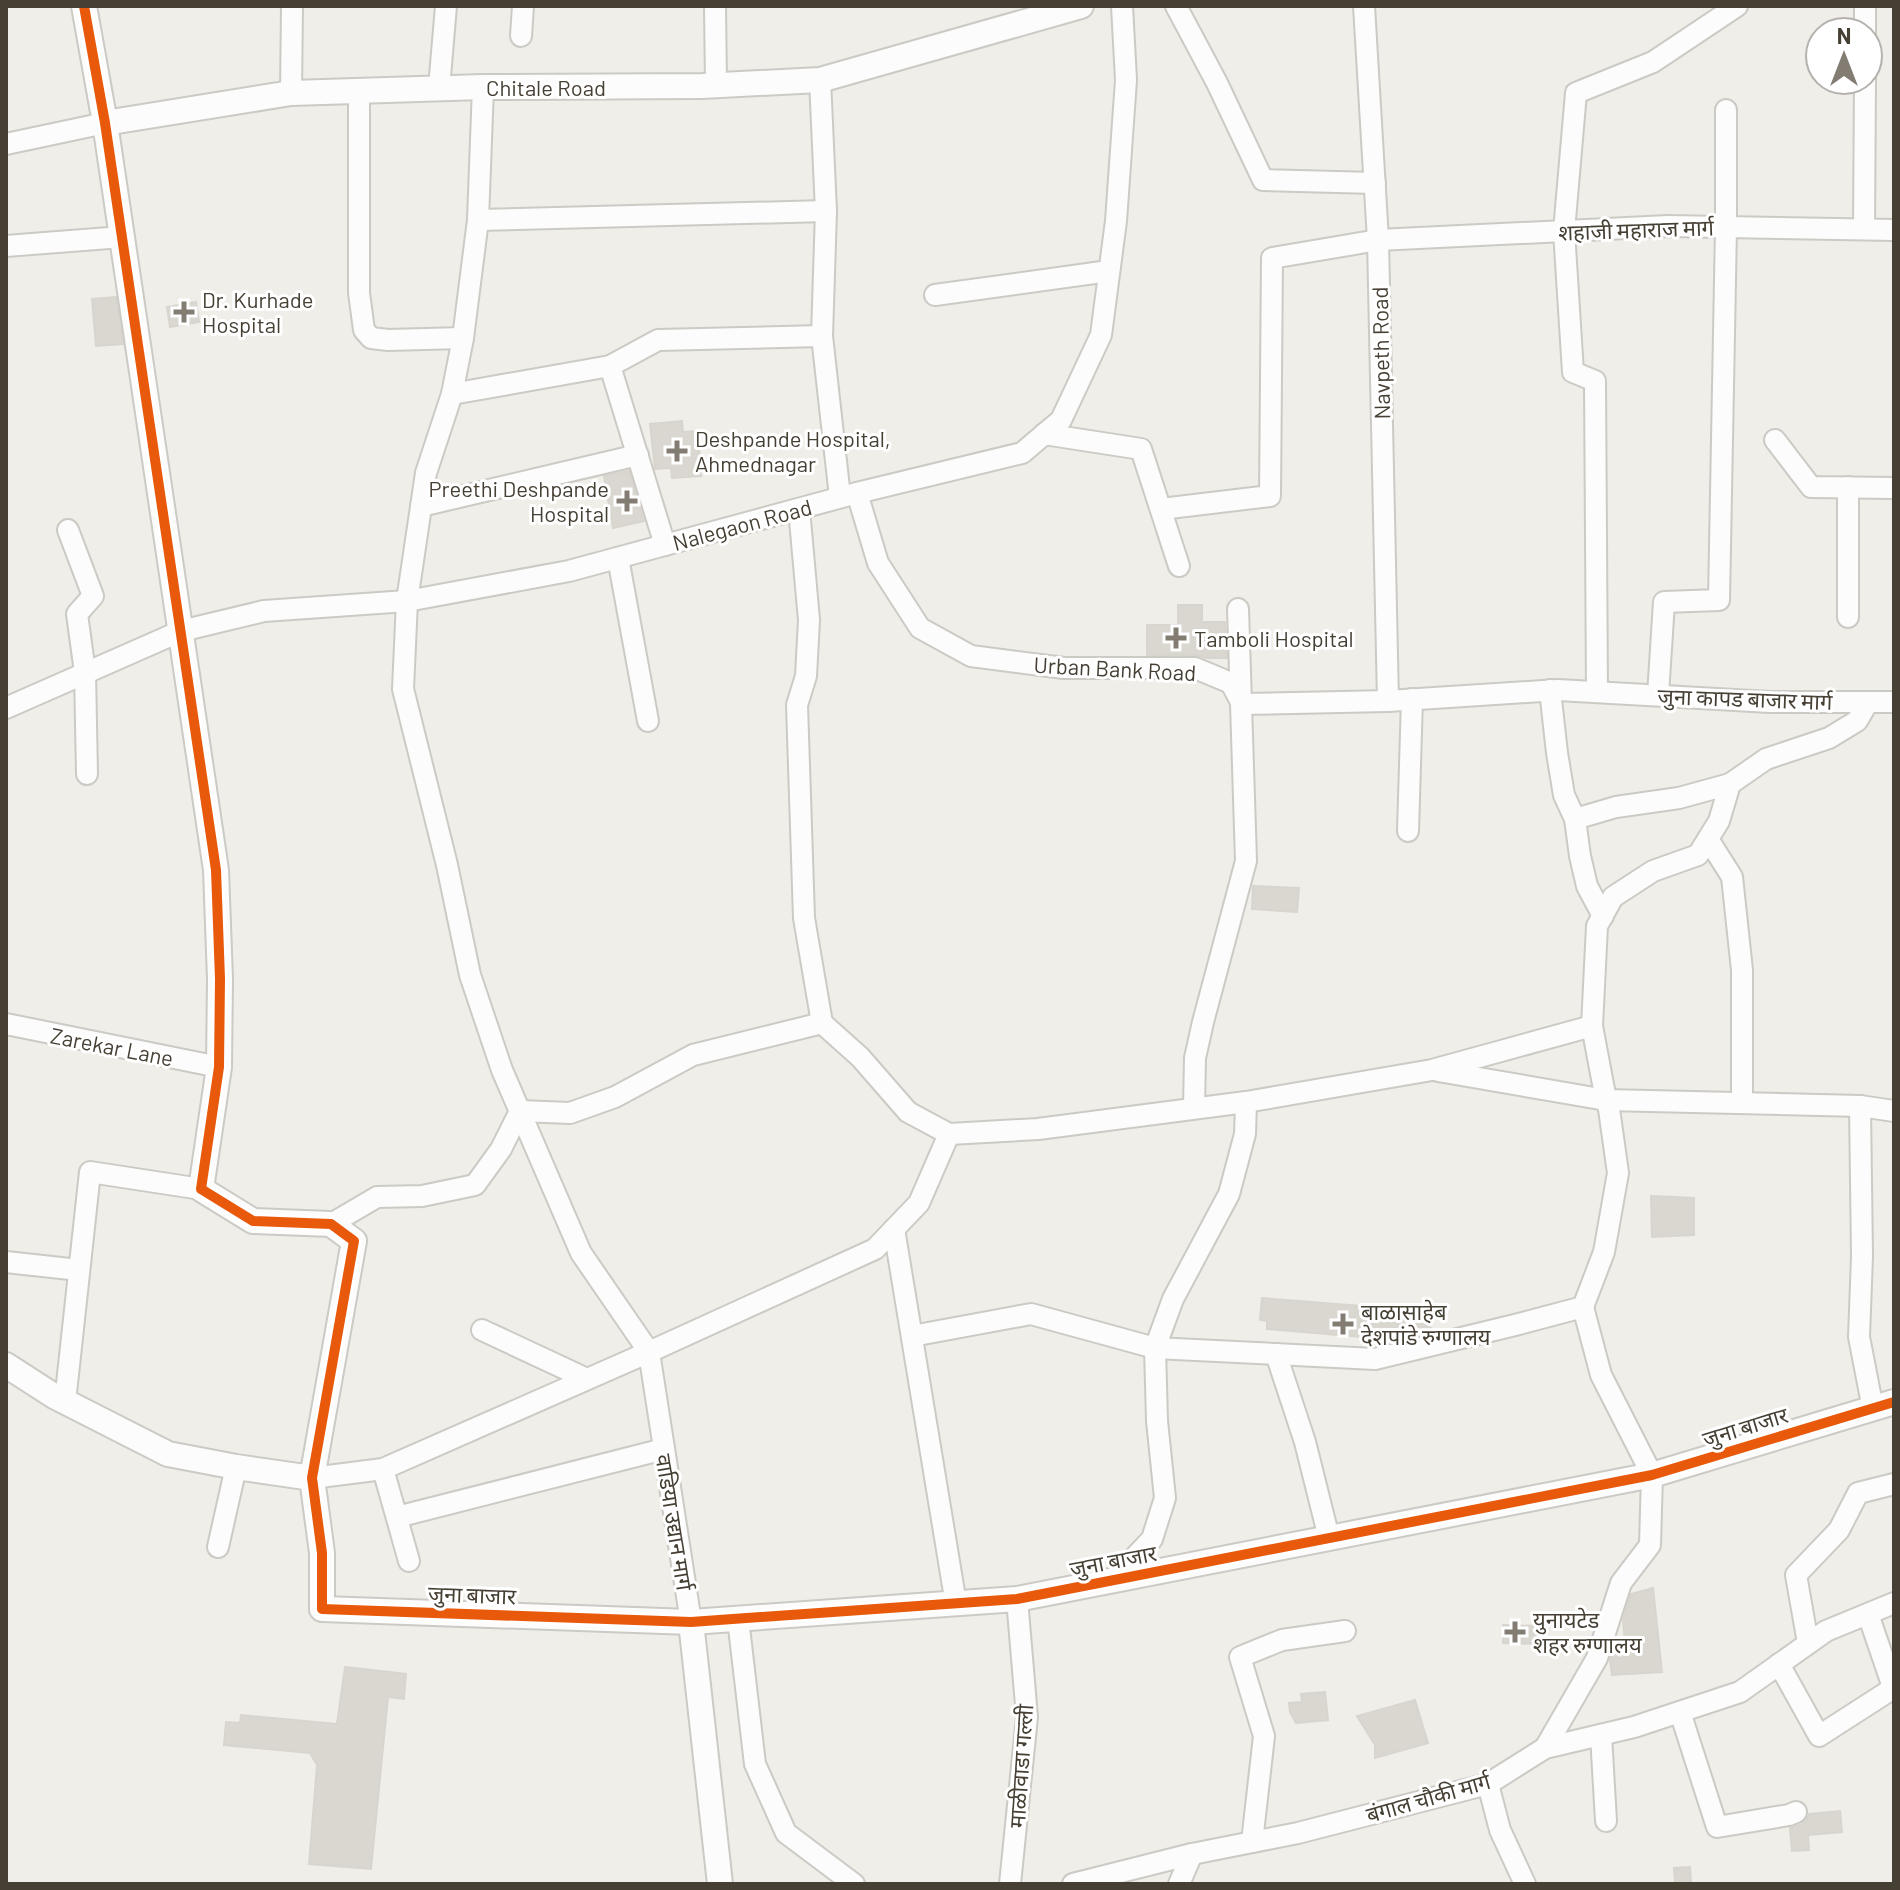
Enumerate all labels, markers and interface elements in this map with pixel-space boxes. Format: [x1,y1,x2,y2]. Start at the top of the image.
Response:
north arrow [1804,16,1884,96]
text: N [1837,22,1851,48]
street label: Chitale Road [486,74,606,100]
street label: शहाजी महाराज मार्ग [1558,213,1715,245]
place label: Dr. Kurhade Hospital [202,286,313,337]
street label: Navpeth Road [1366,286,1394,420]
marker: Dr. Kurhade Hospital [173,301,195,323]
place label: Deshpande Hospital, Ahmednagar [695,425,891,476]
marker: Deshpande Hospital, Ahmednagar [666,440,688,462]
place label: Preethi Deshpande Hospital [429,475,609,526]
marker: Preethi Deshpande Hospital [616,490,638,512]
street label: Nalegaon Road [670,493,814,555]
place label: Tamboli Hospital [1194,625,1354,651]
marker: Tamboli Hospital [1165,627,1187,649]
street label: Urban Bank Road [1033,651,1197,685]
street label: जुना कापड बाजार मार्ग [1657,682,1834,717]
street label: Zarekar Lane [48,1021,176,1071]
place label: बाळासाहेब देशपांडे रुग्णालय [1361,1298,1492,1349]
marker: बाळासाहेब देशपांडे रुग्णालय [1332,1313,1354,1335]
street label: जुना बाजार [1699,1400,1793,1454]
street label: वाडिया उद्यान मार्ग [651,1452,699,1593]
street label: जुना बाजार [1067,1539,1160,1584]
street label: जुना बाजार [428,1579,517,1612]
place label: युनायटेड शहर रुग्णालय [1533,1606,1643,1657]
marker: युनायटेड शहर रुग्णालय [1504,1621,1526,1643]
street label: माळीवाडा गल्ली [1003,1703,1037,1829]
street label: बंगाल चौकी मार्ग [1363,1767,1494,1827]

